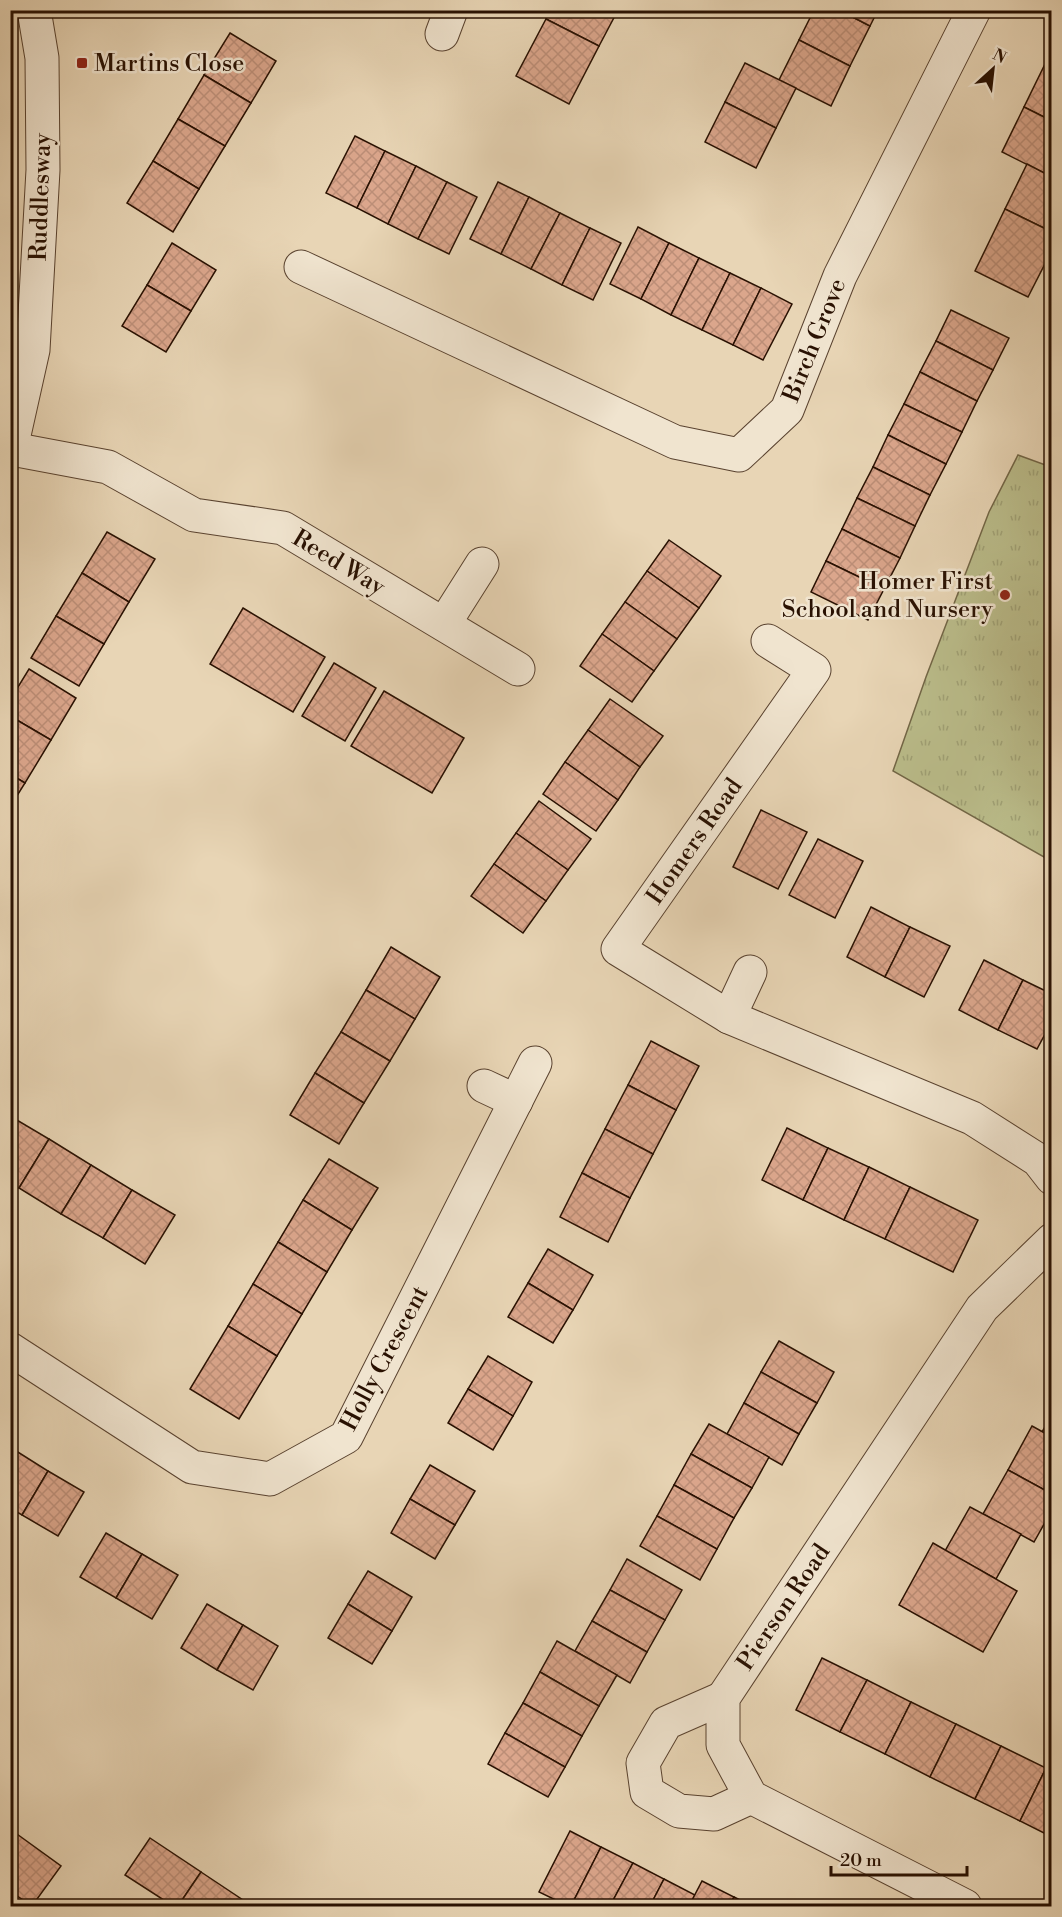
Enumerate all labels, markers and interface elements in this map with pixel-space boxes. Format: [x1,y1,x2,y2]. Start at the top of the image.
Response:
north arrow [963,39,1023,99]
text: N [989,45,1010,68]
place label: Martins Close [94,49,244,79]
marker: Martins Close [75,56,89,70]
street label: Ruddlesway [24,132,58,262]
street label: Birch Grove [776,274,853,407]
street label: Reed Way [287,523,391,602]
place label: Homer First School and Nursery [782,567,993,625]
marker: Homer First School and Nursery [998,588,1012,602]
street label: Homers Road [640,772,750,911]
street label: Holly Crescent [334,1280,436,1436]
street label: Pierson Road [731,1538,837,1676]
scale bar [831,1839,968,1877]
text: 20 m [840,1849,882,1872]

